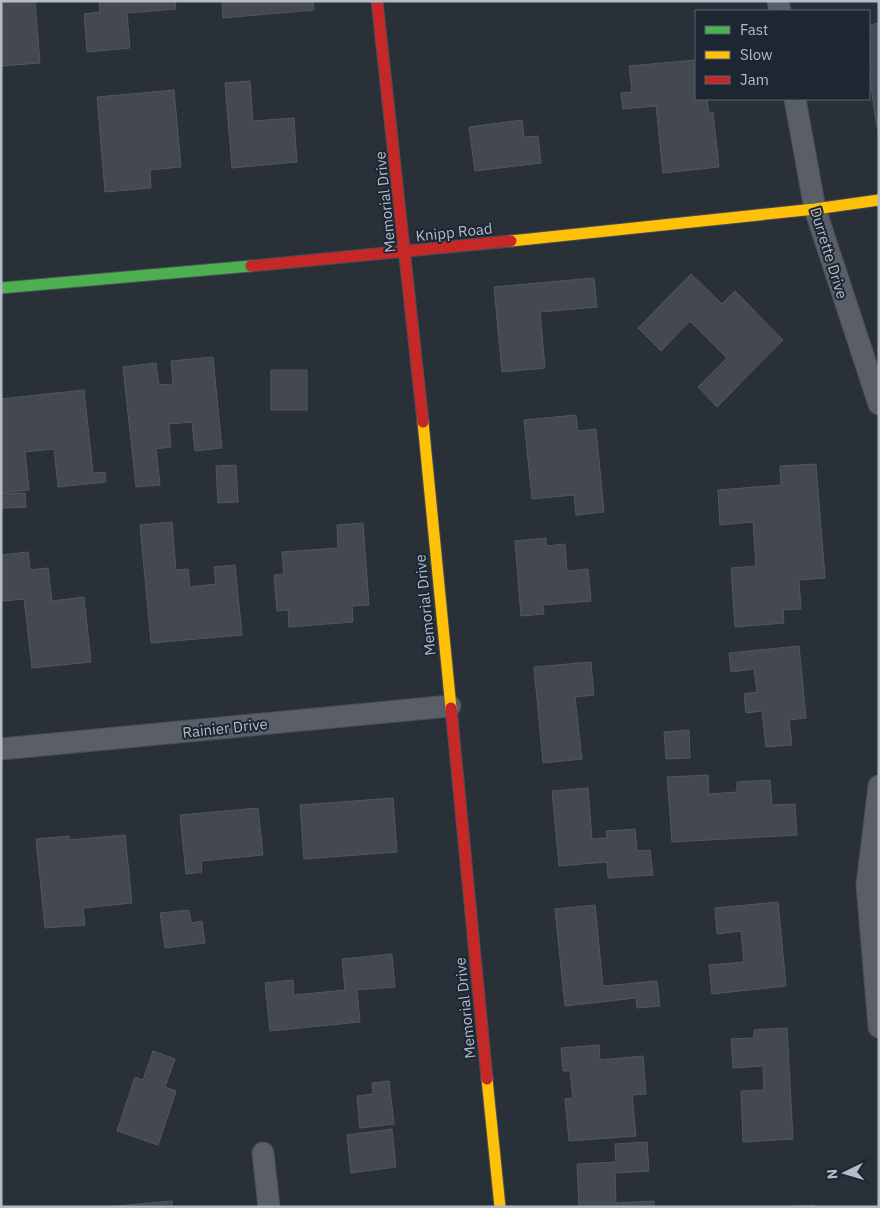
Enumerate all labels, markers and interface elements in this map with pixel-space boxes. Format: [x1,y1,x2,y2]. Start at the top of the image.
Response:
legend [695,10,870,100]
text: Fast [740,20,768,39]
text: Slow [740,45,773,64]
text: Jam [740,70,769,89]
street label: Memorial Drive [370,150,400,254]
street label: Durrette Drive [806,205,852,301]
street label: Knipp Road [415,219,493,245]
street label: Memorial Drive [410,553,440,657]
street label: Rainier Drive [181,714,269,742]
street label: Memorial Drive [450,956,480,1060]
north arrow [820,1148,870,1198]
text: N [823,1168,841,1180]

